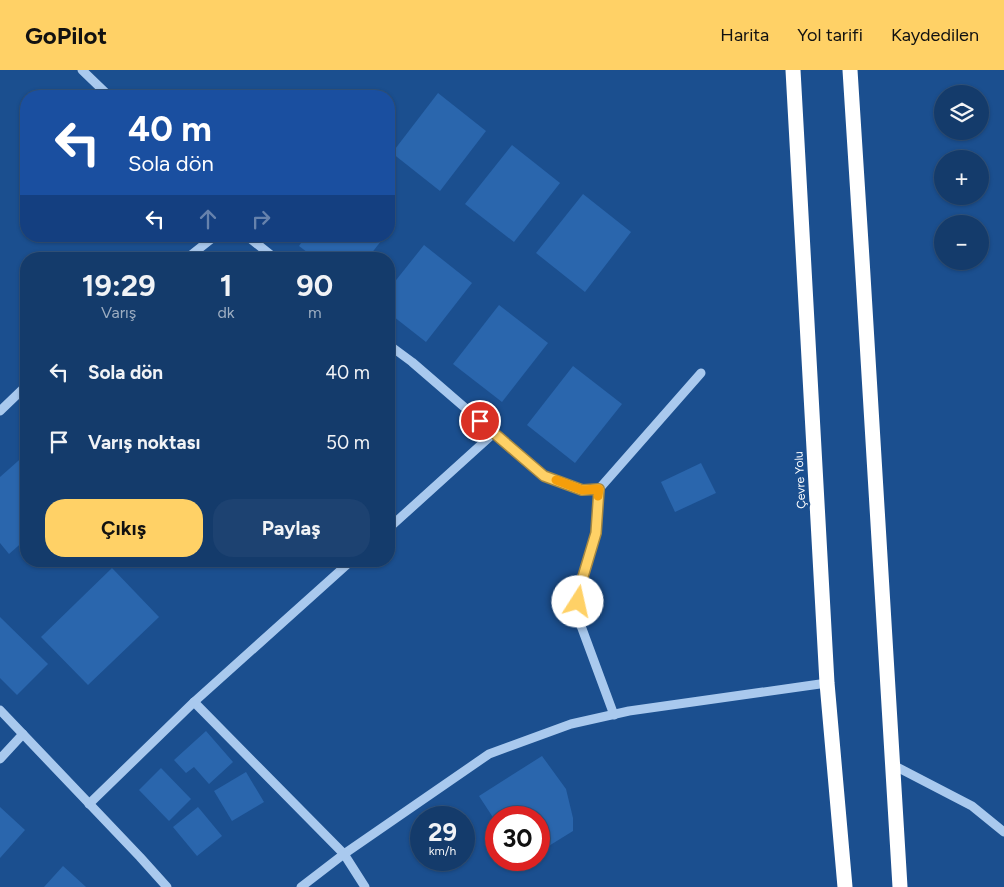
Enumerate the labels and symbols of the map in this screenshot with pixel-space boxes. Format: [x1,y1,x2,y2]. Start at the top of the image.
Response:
pin [459,400,501,442]
street label: Çevre Yolu [792,451,808,509]
position arrow [551,575,603,627]
speed limit sign: 30 [485,806,550,871]

